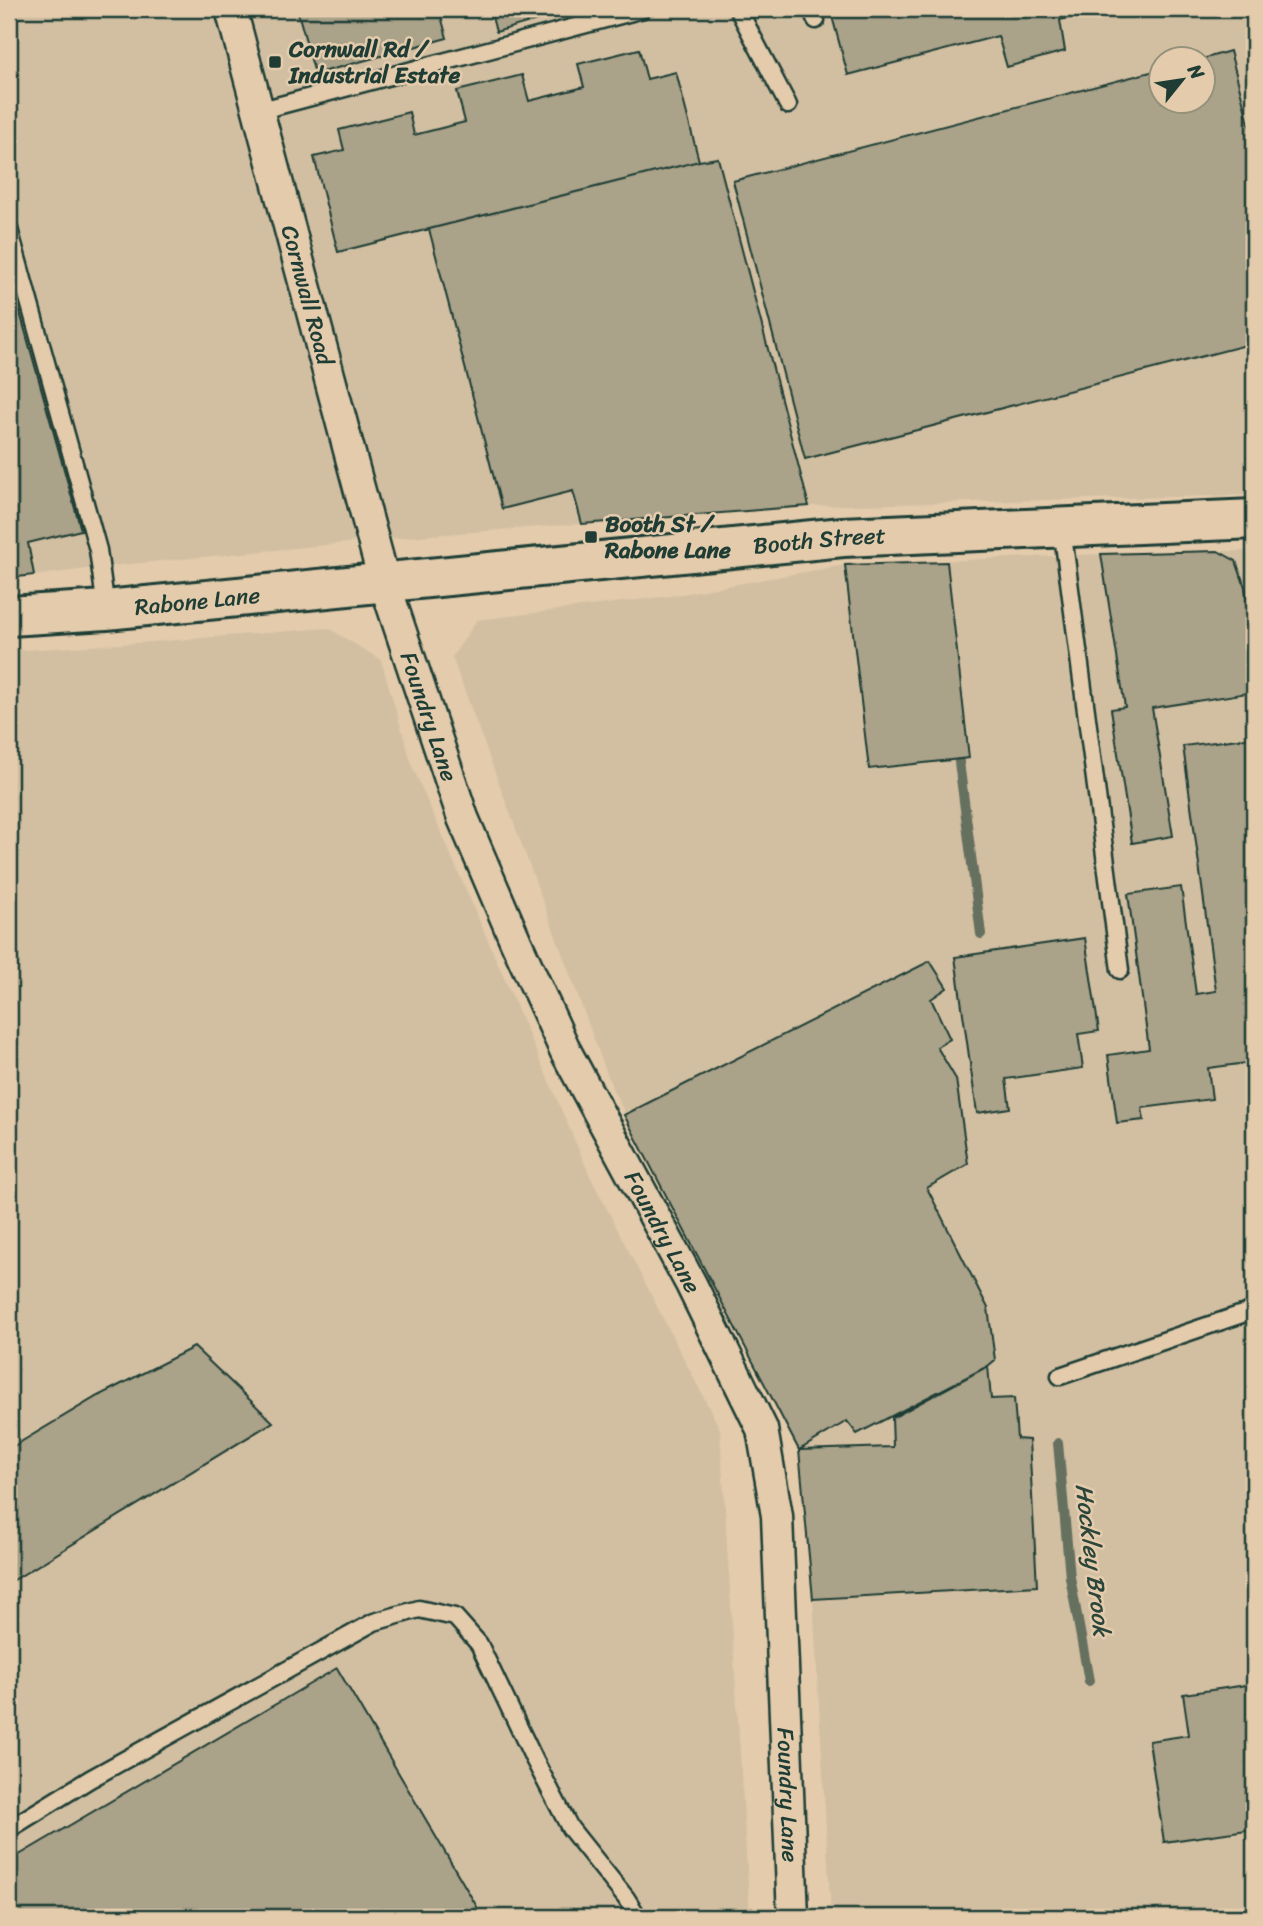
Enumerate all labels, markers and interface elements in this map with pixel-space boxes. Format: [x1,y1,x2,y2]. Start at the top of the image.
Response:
place label: Cornwall Rd / Industrial Estate [288,29,461,96]
north arrow [1148,46,1218,116]
marker: Cornwall Rd / Industrial Estate [267,54,283,70]
text: N [1178,57,1214,86]
street label: Cornwall Road [269,220,346,371]
place label: Booth St / Rabone Lane [604,504,731,571]
street label: Booth Street [751,515,887,566]
marker: Booth St / Rabone Lane [583,529,599,545]
street label: Rabone Lane [133,574,262,628]
street label: Foundry Lane [388,646,470,787]
street label: Foundry Lane [613,1163,713,1301]
water label: Hockley Brook [1063,1481,1123,1640]
street label: Foundry Lane [765,1727,811,1863]

